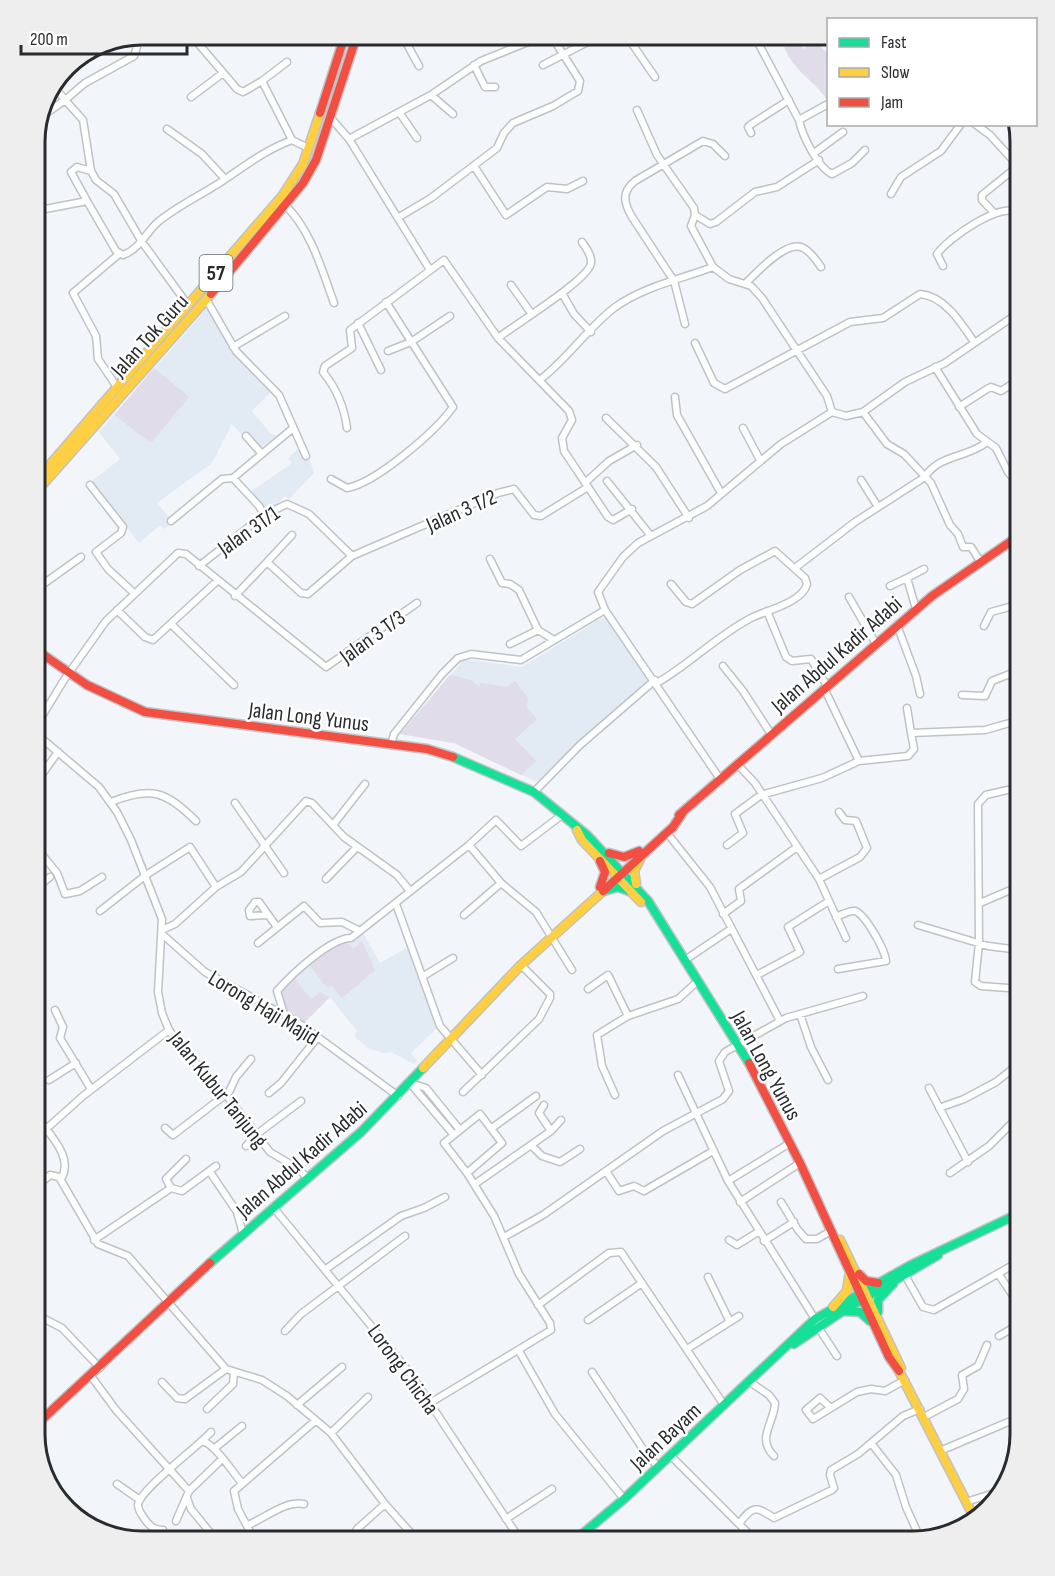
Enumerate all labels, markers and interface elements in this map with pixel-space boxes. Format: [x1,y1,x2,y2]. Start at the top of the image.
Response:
scale bar [21,18,188,56]
legend [827,18,1037,126]
text: 200 m [30,29,68,50]
text: Fast [881,32,907,53]
text: Slow [881,62,910,83]
text: Jam [880,92,903,113]
road number: 57 [200,255,232,291]
street label: Jalan Tok Guru [105,289,195,384]
street label: Jalan 3 T/2 [421,484,501,539]
street label: Jalan 3T/1 [212,500,285,563]
street label: Jalan Abdul Kadir Adabi [765,591,908,720]
street label: Jalan 3 T/3 [334,604,411,671]
street label: Jalan Long Yunus [246,697,371,738]
street label: Lorong Haji Majid [203,965,323,1052]
street label: Jalan Long Yunus [724,1005,807,1125]
street label: Jalan Kubur Tanjung [162,1025,273,1154]
street label: Jalan Abdul Kadir Adabi [230,1096,373,1225]
street label: Lorong Chicha [361,1320,444,1420]
street label: Jalan Bayam [624,1397,707,1477]

